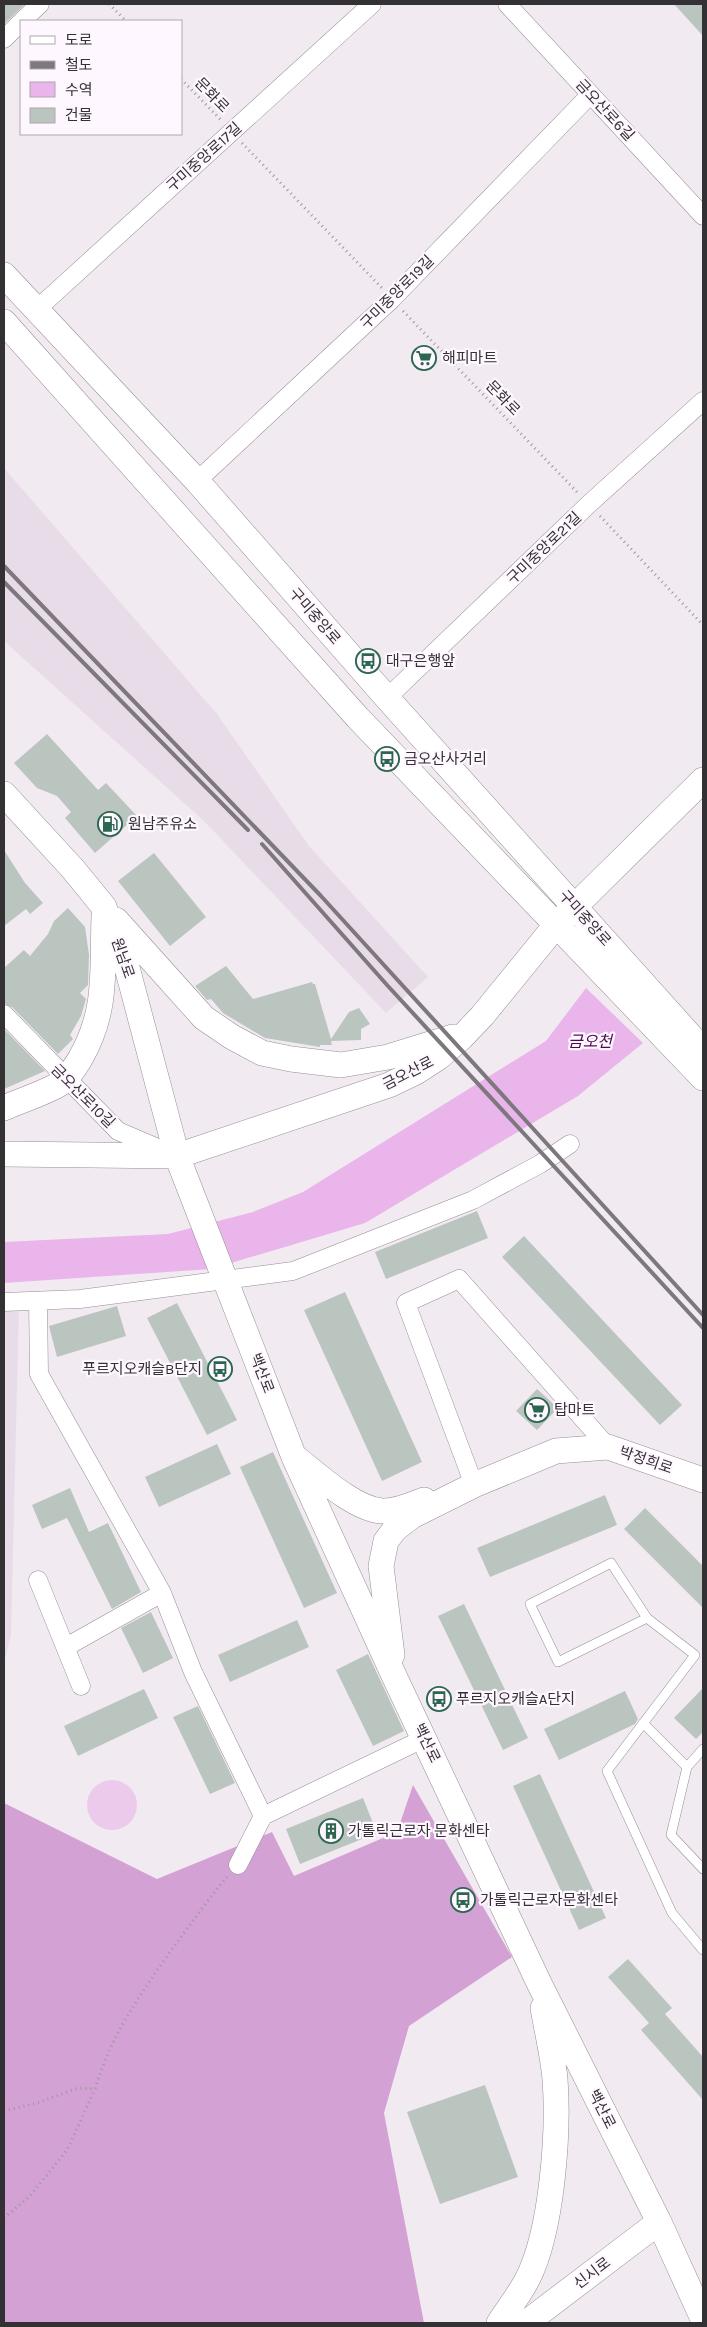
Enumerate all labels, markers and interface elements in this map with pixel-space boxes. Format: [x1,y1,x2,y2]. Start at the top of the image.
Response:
legend [20,20,182,135]
text: 도로 [65,31,93,49]
text: 철도 [65,56,93,74]
street label: 문화로 [191,74,233,116]
street label: 금오산로6길 [572,75,638,145]
text: 수역 [65,81,93,99]
text: 건물 [65,106,93,124]
street label: 구미중앙로17길 [163,119,245,195]
street label: 구미중앙로19길 [357,252,437,332]
supermarket icon: 해피마트 [411,345,437,371]
place label: 해피마트 [442,349,497,367]
street label: 문화로 [482,377,524,419]
street label: 구미중앙로21길 [503,508,585,588]
street label: 구미중앙로 [286,584,344,648]
bus stop icon: 대구은행앞 [355,648,381,674]
place label: 대구은행앞 [386,652,455,670]
bus stop icon: 금오산사거리 [374,746,400,772]
place label: 금오산사거리 [404,750,487,768]
fuel station icon: 원남주유소 [97,811,123,837]
place label: 원남주유소 [128,815,197,833]
street label: 구미중앙로 [555,886,615,950]
street label: 원남로 [108,935,138,981]
water label: 금오천 [568,1032,614,1051]
street label: 금오산로 [379,1052,437,1094]
street label: 금오산로10길 [47,1060,119,1132]
street label: 백산로 [246,1350,278,1396]
bus stop icon: 푸르지오캐슬B단지 [207,1356,233,1382]
place label: 푸르지오캐슬B단지 [82,1360,202,1378]
supermarket icon: 탑마트 [524,1397,550,1423]
place label: 탑마트 [554,1401,596,1419]
street label: 박정희로 [617,1443,675,1477]
bus stop icon: 푸르지오캐슬A단지 [426,1686,452,1712]
place label: 푸르지오캐슬A단지 [456,1690,575,1708]
street label: 백산로 [410,1720,444,1766]
building icon: 가톨릭근로자 문화센타 [318,1818,344,1844]
place label: 가톨릭근로자 문화센타 [348,1822,490,1840]
bus stop icon: 가톨릭근로자문화센타 [450,1887,476,1913]
place label: 가톨릭근로자문화센타 [480,1891,618,1909]
street label: 백산로 [585,2086,619,2132]
street label: 신시로 [570,2253,614,2293]

